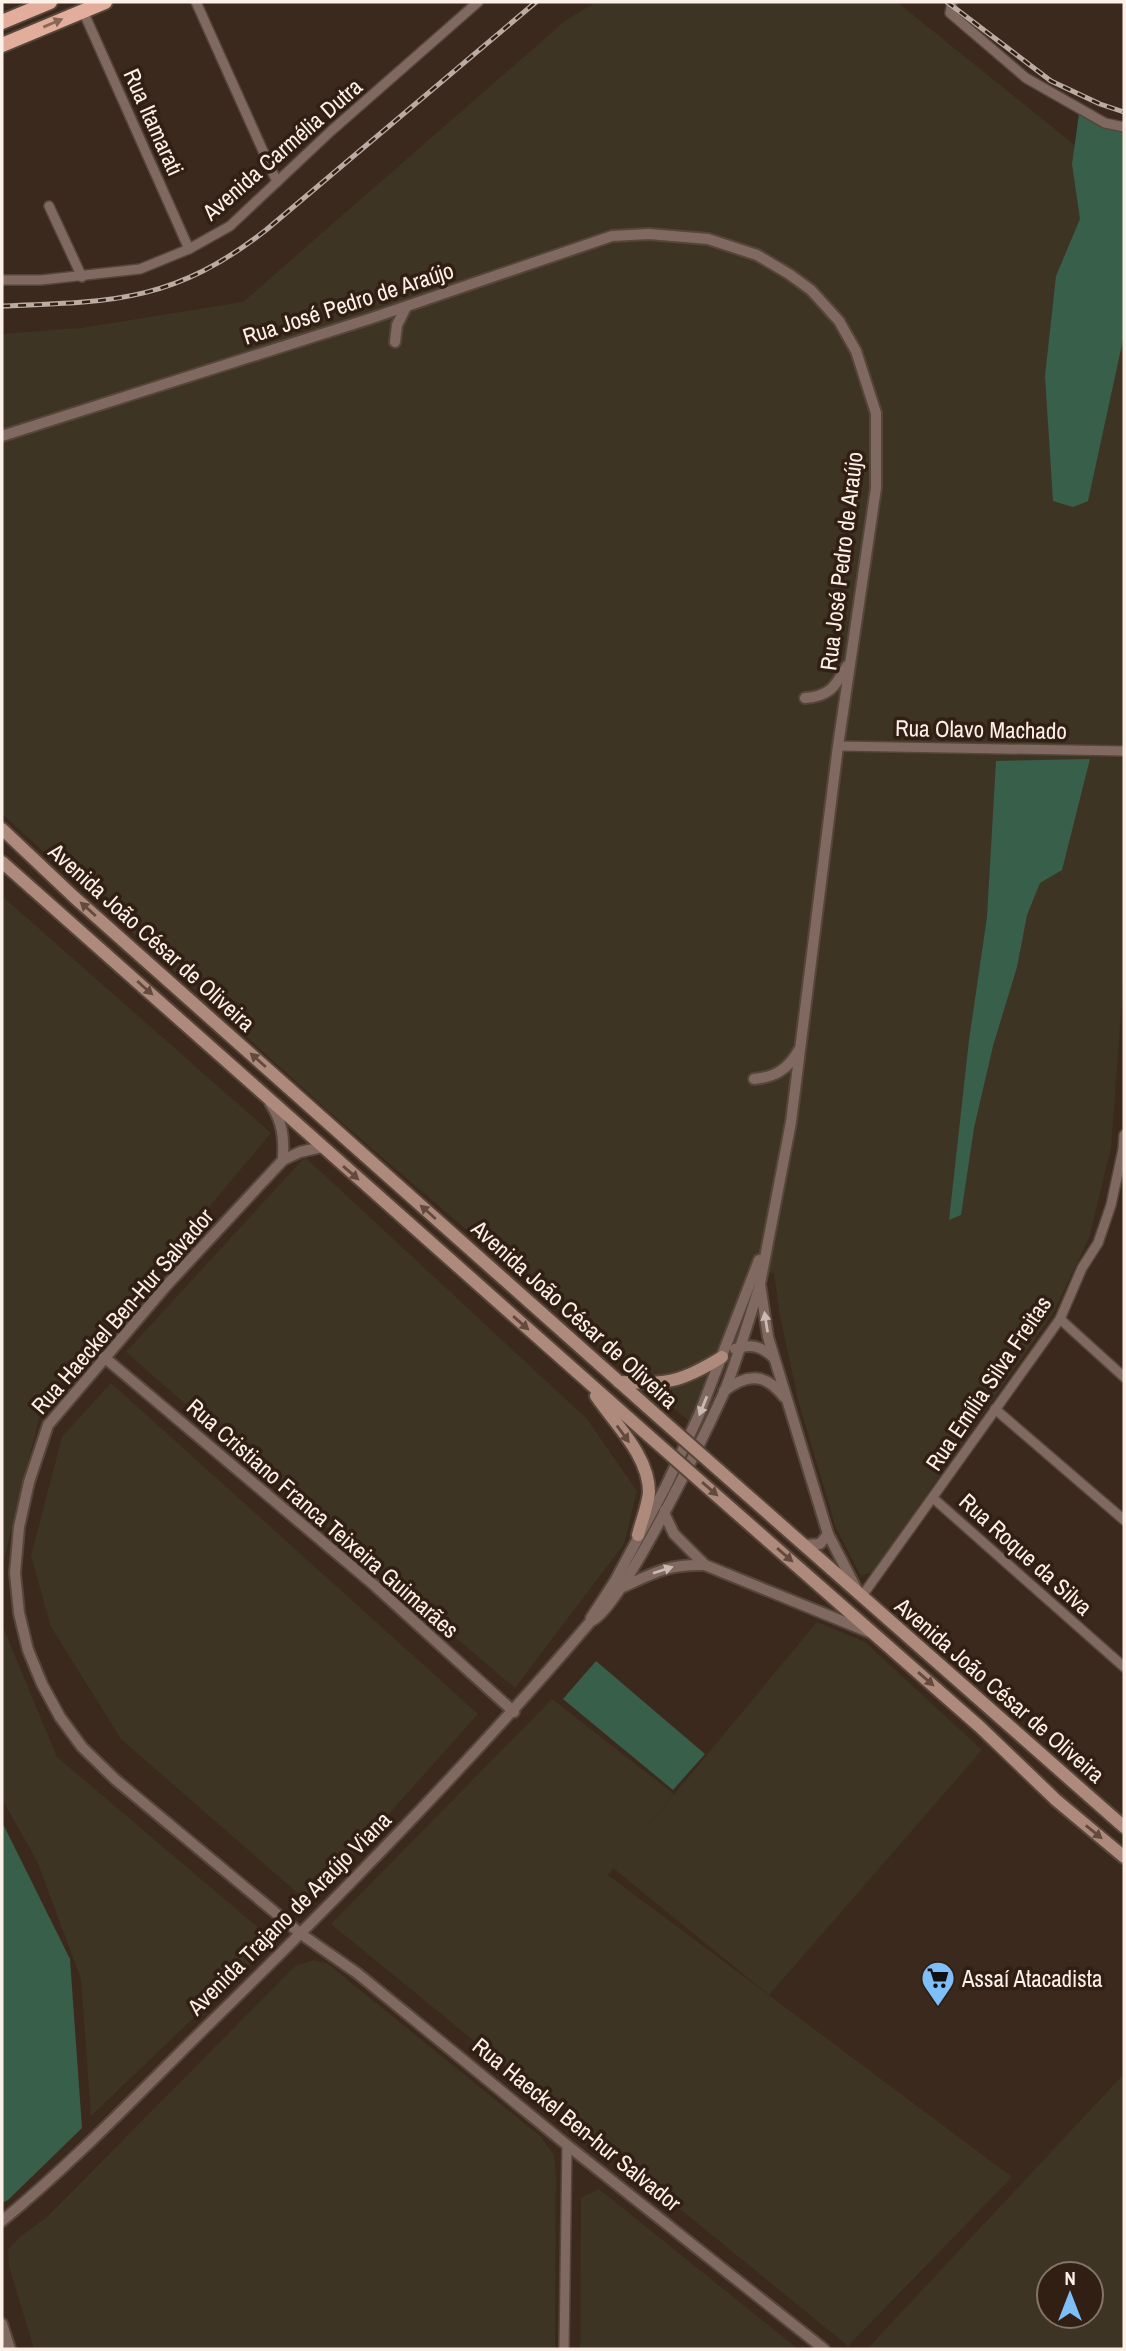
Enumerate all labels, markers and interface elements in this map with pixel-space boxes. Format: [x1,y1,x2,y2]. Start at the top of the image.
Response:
one-way arrow [43,18,64,29]
street label: Rua Itamarati [117,64,191,180]
street label: Avenida Carmélia Dutra [195,71,369,228]
street label: Rua José Pedro de Araújo [239,254,457,352]
street label: Rua José Pedro de Araújo [812,450,870,672]
street label: Rua Olavo Machado [895,712,1067,746]
street label: Avenida João César de Oliveira [41,835,262,1039]
one-way arrow [80,902,97,918]
one-way arrow [136,980,153,996]
one-way arrow [250,1053,267,1069]
one-way arrow [342,1165,360,1181]
street label: Rua Haeckel Ben-Hur Salvador [24,1201,220,1420]
one-way arrow [420,1204,437,1220]
street label: Avenida João César de Oliveira [464,1212,685,1416]
street label: Rua Emília Silva Freitas [918,1290,1058,1476]
one-way arrow [760,1311,771,1333]
one-way arrow [513,1315,530,1331]
street label: Rua Cristiano Franca Teixeira Guimarães [180,1391,466,1645]
one-way arrow [697,1395,708,1416]
one-way arrow [616,1425,631,1443]
one-way arrow [701,1481,718,1496]
street label: Rua Roque da Silva [953,1486,1099,1622]
one-way arrow [776,1547,793,1562]
one-way arrow [652,1564,673,1574]
street label: Avenida João César de Oliveira [888,1590,1112,1790]
one-way arrow [917,1671,935,1687]
street label: Avenida Trajano de Araújo Viana [180,1804,398,2022]
one-way arrow [1086,1824,1103,1839]
supermarket icon: Assaí Atacadista [919,1959,957,2008]
place label: Assaí Atacadista [961,1963,1103,1994]
street label: Rua Haeckel Ben-hur Salvador [466,2030,688,2218]
north arrow [1035,2260,1105,2330]
text: N [1064,2265,1076,2291]

